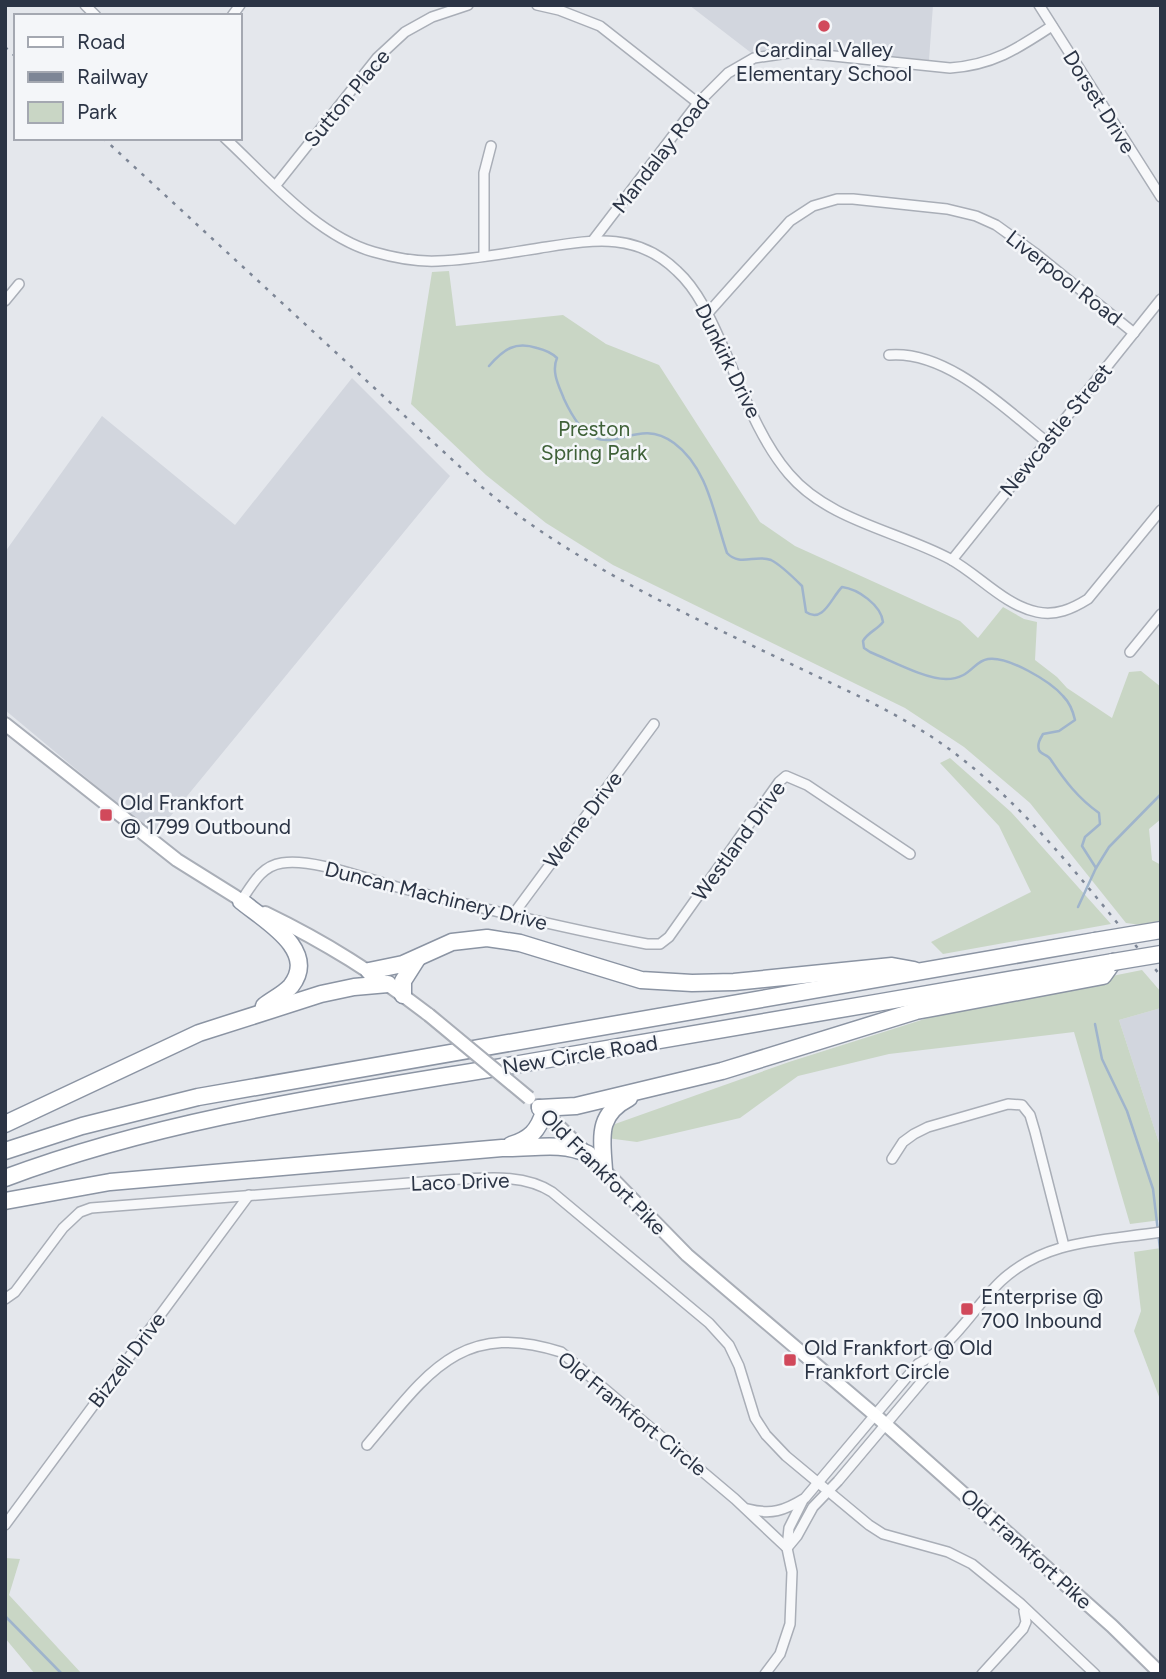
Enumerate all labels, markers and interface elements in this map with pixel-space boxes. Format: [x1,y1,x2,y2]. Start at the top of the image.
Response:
legend [14,14,242,140]
marker: Cardinal Valley Elementary School [816,18,832,34]
text: Road [77,29,125,54]
place label: Cardinal Valley Elementary School [736,37,912,86]
street label: Sutton Place [299,44,395,152]
street label: Dorset Drive [1058,46,1141,158]
text: Railway [77,64,148,89]
street label: Mandalay Road [607,90,714,218]
text: Park [77,99,118,124]
street label: Liverpool Road [1001,225,1127,331]
street label: Dunkirk Drive [690,300,767,422]
street label: Newcastle Street [994,358,1117,501]
park label: Preston Spring Park [541,416,648,465]
street label: Werne Drive [538,766,627,873]
street label: Westland Drive [687,776,790,905]
place label: Old Frankfort @ 1799 Outbound [120,790,291,839]
marker: Old Frankfort @ 1799 Outbound [98,807,114,823]
street label: Duncan Machinery Drive [322,856,550,935]
street label: New Circle Road [500,1030,660,1079]
street label: Old Frankfort Pike [535,1103,672,1240]
street label: Laco Drive [410,1167,510,1196]
place label: Enterprise @ 700 Inbound [981,1284,1103,1333]
marker: Enterprise @ 700 Inbound [959,1301,975,1317]
street label: Bizzell Drive [83,1307,171,1412]
place label: Old Frankfort @ Old Frankfort Circle [804,1335,993,1384]
street label: Old Frankfort Circle [553,1346,712,1481]
marker: Old Frankfort @ Old Frankfort Circle [782,1352,798,1368]
street label: Old Frankfort Pike [956,1483,1097,1614]

